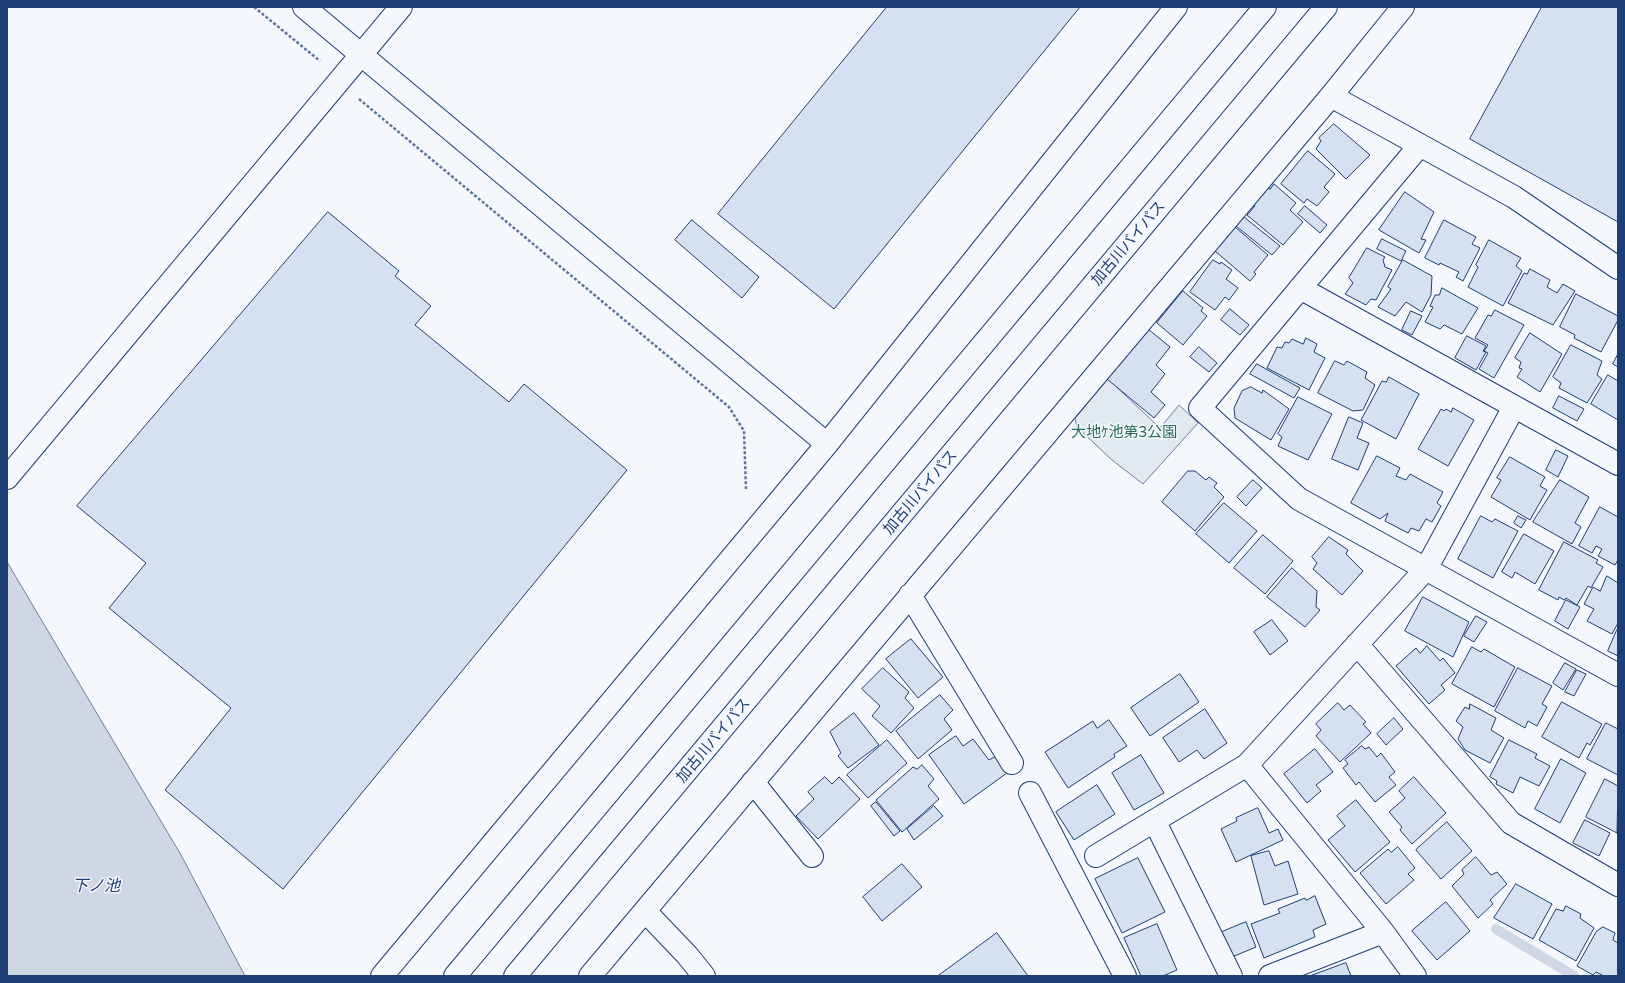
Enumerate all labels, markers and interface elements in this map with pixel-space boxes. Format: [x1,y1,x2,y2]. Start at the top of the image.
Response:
street label: 加古川バイパス [1087,197,1169,289]
park label: 大地ｹ池第3公園 [1071,423,1177,441]
street label: 加古川バイパス [879,446,961,538]
street label: 加古川バイパス [672,694,754,786]
water label: 下ノ池 [72,876,120,896]

